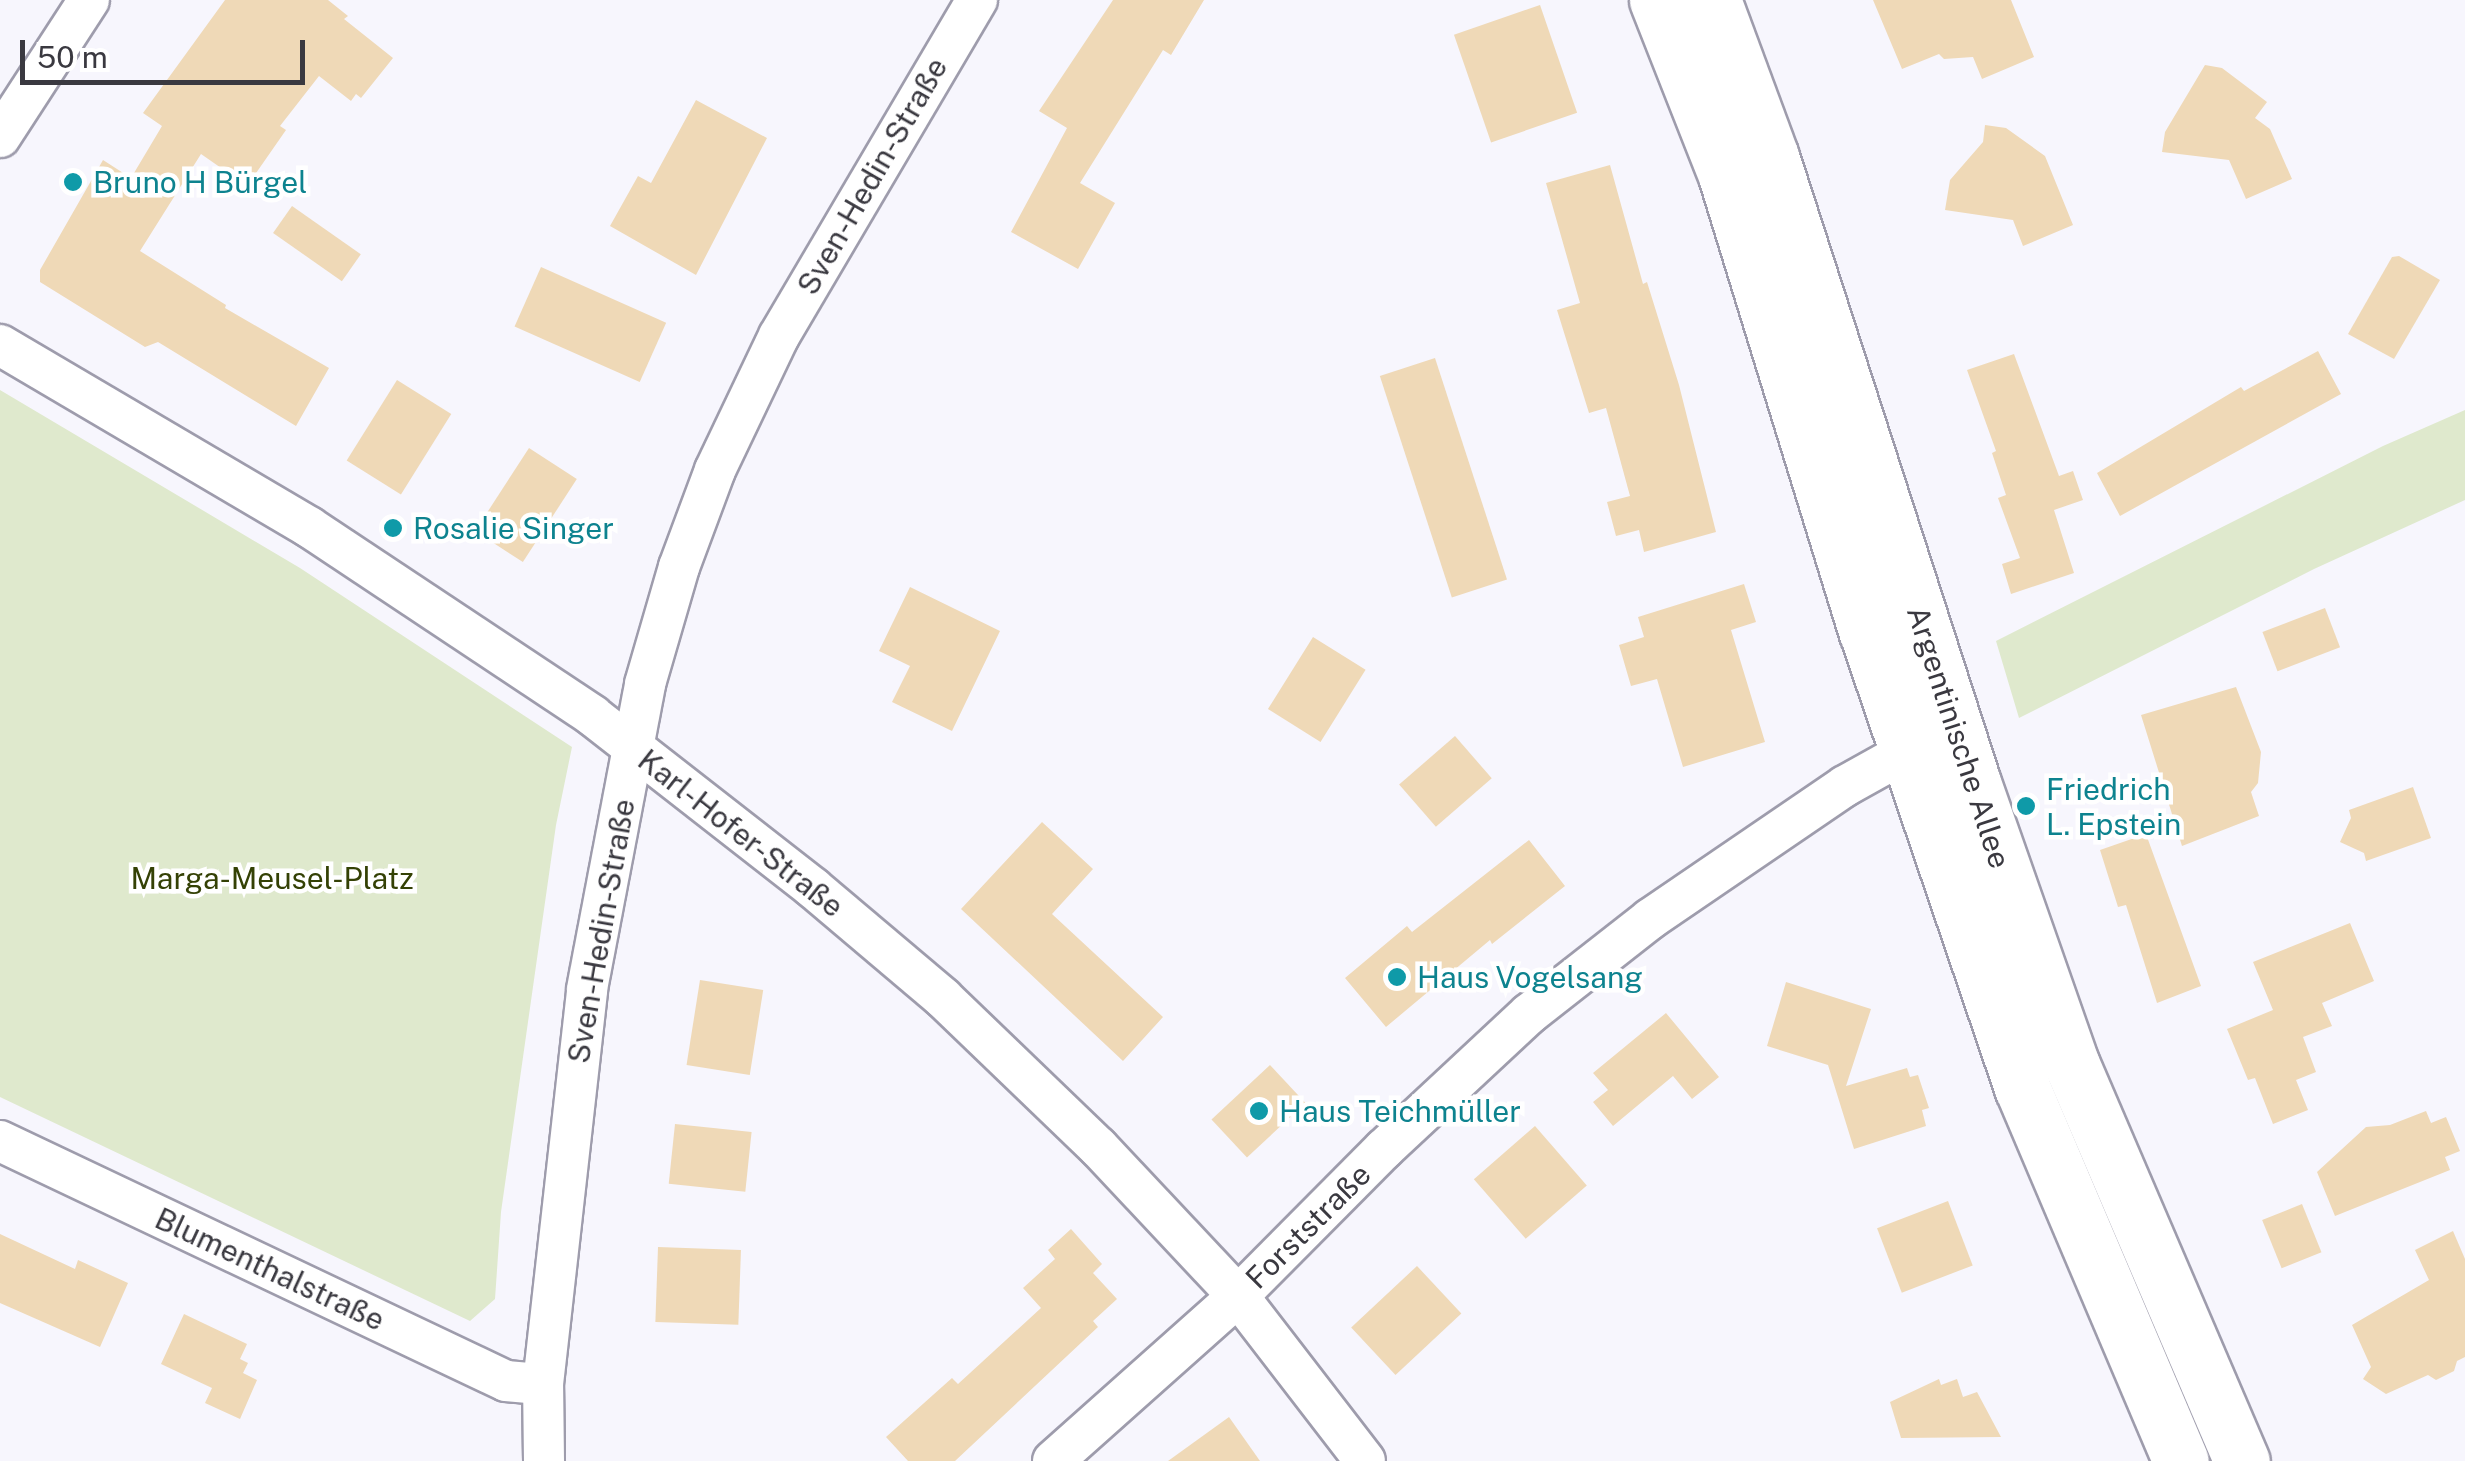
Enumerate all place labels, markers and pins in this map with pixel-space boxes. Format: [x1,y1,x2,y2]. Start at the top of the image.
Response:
place label: Bruno H Bürgel [93,164,308,200]
marker: Bruno H Bürgel [62,171,84,193]
place label: Rosalie Singer [413,510,614,546]
marker: Rosalie Singer [382,517,404,539]
place label: Friedrich L. Epstein [2046,771,2181,842]
marker: Friedrich L. Epstein [2015,795,2037,817]
place label: Haus Vogelsang [1417,959,1644,995]
marker: Haus Vogelsang [1386,966,1408,988]
place label: Haus Teichmüller [1279,1093,1521,1129]
marker: Haus Teichmüller [1248,1100,1270,1122]

